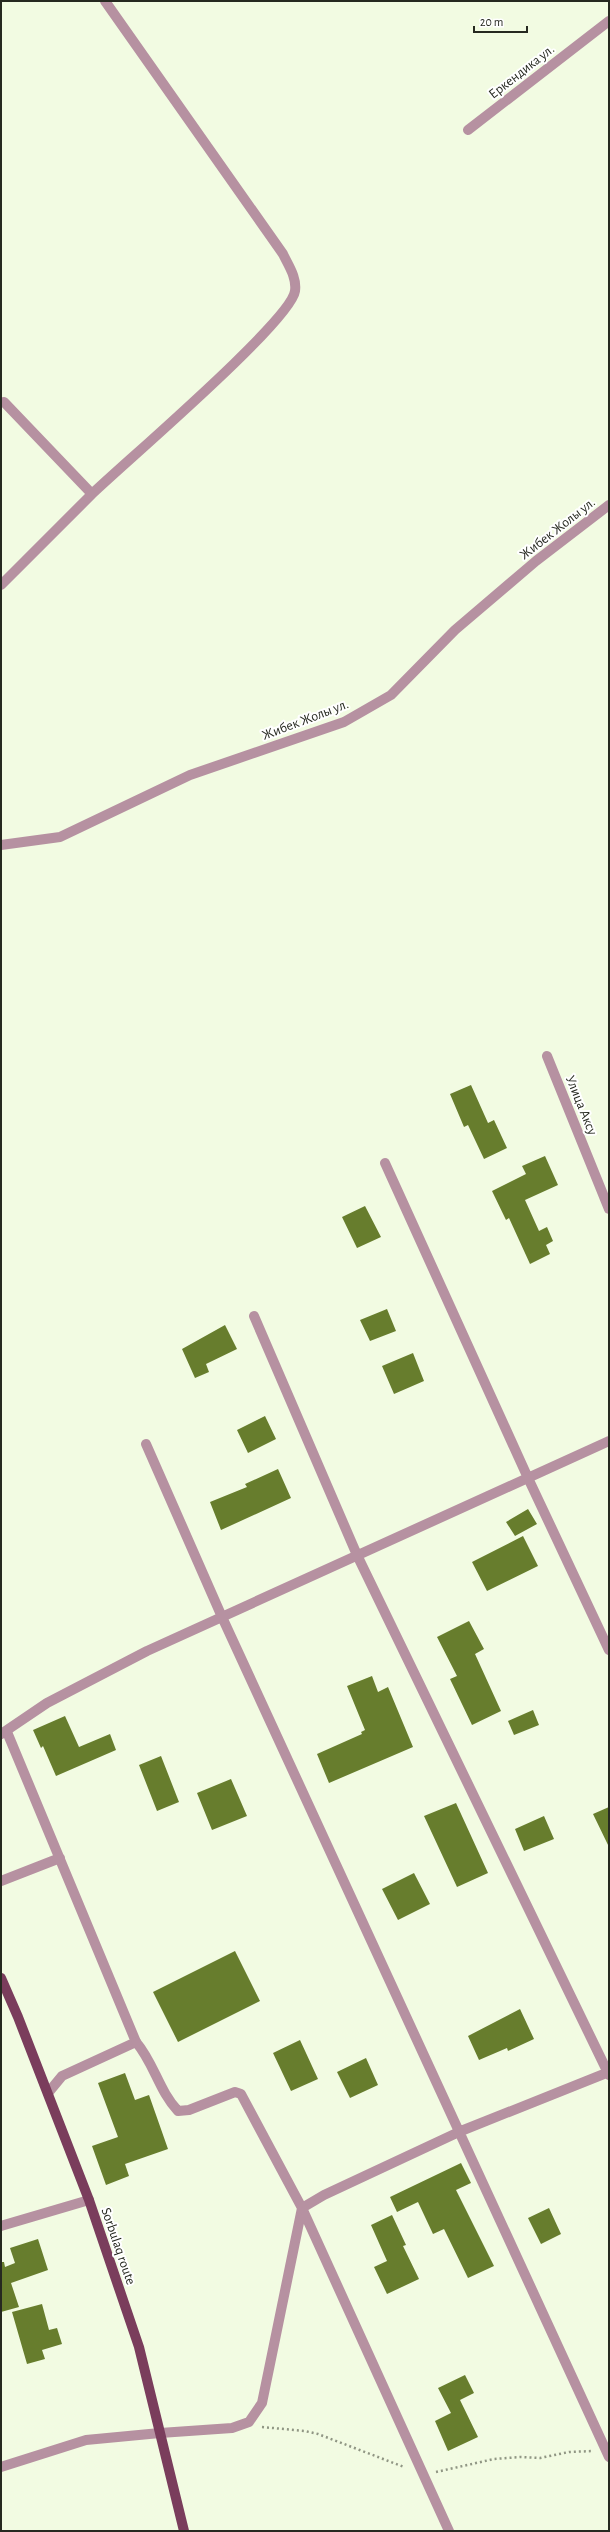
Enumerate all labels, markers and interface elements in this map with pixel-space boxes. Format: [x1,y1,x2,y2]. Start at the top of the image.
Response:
scale bar [474,8,527,34]
text: 20 m [480,16,503,28]
street label: Еркендика ул. [486,42,557,102]
street label: Жибек Жолы ул. [517,495,598,562]
street label: Жибек Жолы ул. [260,697,351,743]
street label: Улица Аксу [563,1074,599,1137]
street label: Sorbulaq route [98,2206,138,2287]

